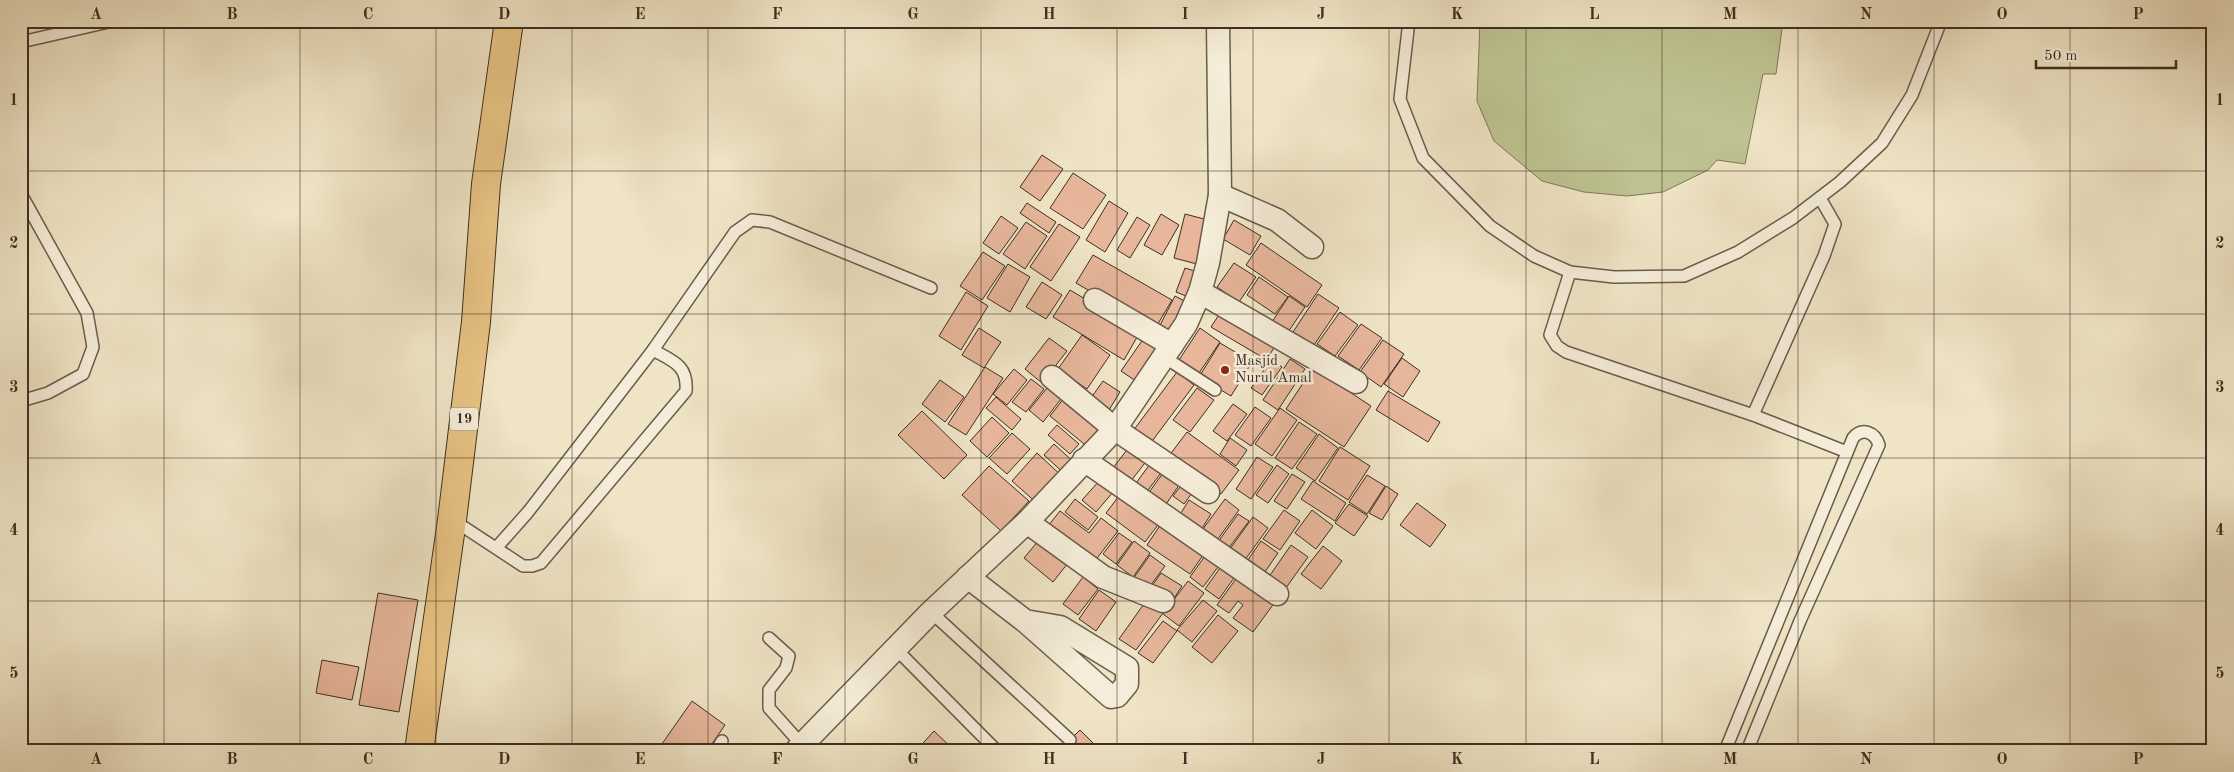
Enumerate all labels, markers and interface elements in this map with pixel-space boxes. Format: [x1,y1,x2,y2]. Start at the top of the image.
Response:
text: A [90,7,102,23]
text: B [226,7,238,23]
text: C [363,7,373,23]
text: D [498,7,510,23]
text: E [634,7,646,23]
text: F [772,7,783,23]
text: G [907,7,919,23]
text: H [1042,7,1056,23]
text: I [1181,7,1189,23]
text: J [1317,7,1326,23]
text: K [1451,7,1463,23]
text: L [1589,7,1600,23]
text: M [1723,7,1737,23]
text: N [1860,7,1873,23]
text: O [1996,7,2008,23]
text: P [2132,7,2144,23]
scale bar [2036,38,2176,70]
text: 50 m [2044,49,2078,64]
text: 1 [9,93,19,109]
text: 1 [2215,93,2225,109]
text: 2 [9,236,19,252]
text: 2 [2215,236,2225,252]
place label: Masjid Nurul Amal [1235,354,1312,386]
marker: Masjid Nurul Amal [1219,364,1231,376]
text: 3 [9,380,19,396]
text: 3 [2215,380,2225,396]
road number: 19 [450,408,478,430]
text: 4 [9,523,19,539]
text: 4 [2215,523,2225,539]
text: 5 [9,666,19,682]
text: 5 [2215,666,2225,682]
text: A [90,752,102,768]
text: B [226,752,238,768]
text: C [363,752,373,768]
text: D [498,752,510,768]
text: E [634,752,646,768]
text: F [772,752,783,768]
text: G [907,752,919,768]
text: H [1042,752,1056,768]
text: I [1181,752,1189,768]
text: J [1317,752,1326,768]
text: K [1451,752,1463,768]
text: L [1589,752,1600,768]
text: M [1723,752,1737,768]
text: N [1860,752,1873,768]
text: O [1996,752,2008,768]
text: P [2132,752,2144,768]

